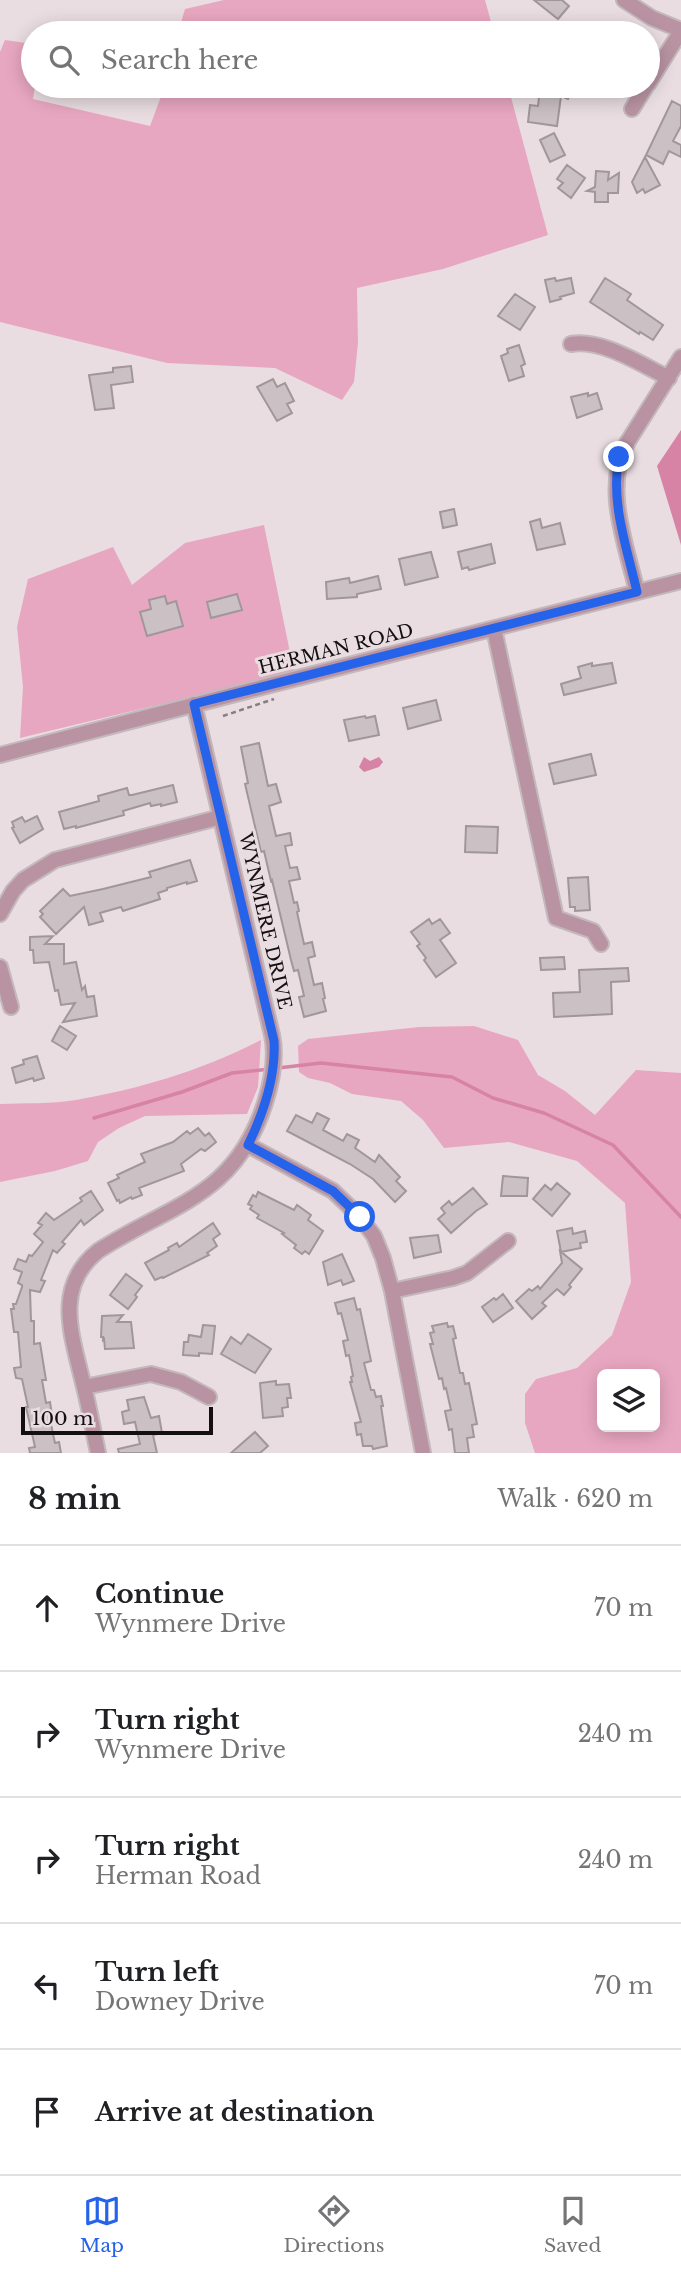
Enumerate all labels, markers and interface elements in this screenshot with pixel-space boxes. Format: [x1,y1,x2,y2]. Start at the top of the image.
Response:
search box [21,21,660,98]
icon: search [45,41,83,79]
text: Search here [101,44,258,76]
route end [603,441,634,472]
street label: HERMAN ROAD [256,619,416,679]
street label: WYNMERE DRIVE [234,830,296,1011]
route start [344,1201,375,1232]
map controls [597,1369,660,1432]
button: layers [597,1369,660,1432]
scale bar [21,1404,214,1436]
text: 100 m [32,1407,93,1430]
text: 8 min [28,1480,121,1517]
text: Walk · 620 m [497,1485,653,1513]
text: Continue [95,1578,224,1610]
icon: ahead [28,1589,66,1627]
text: 70 m [594,1594,653,1622]
text: Wynmere Drive [95,1610,286,1638]
text: Turn right [95,1704,240,1736]
icon: right [28,1715,66,1753]
text: 240 m [578,1720,653,1748]
text: Wynmere Drive [95,1736,286,1764]
text: Turn right [95,1830,240,1862]
icon: right [28,1841,66,1879]
text: 240 m [578,1846,653,1874]
text: Herman Road [95,1862,261,1890]
text: Turn left [95,1956,219,1988]
icon: left [28,1967,66,2005]
text: 70 m [594,1972,653,2000]
text: Downey Drive [95,1988,265,2016]
icon: arrive [28,2093,66,2131]
text: Arrive at destination [95,2096,375,2128]
tab: Map [80,2192,124,2257]
tab: Directions [283,2192,384,2257]
tab: Saved [544,2192,601,2257]

